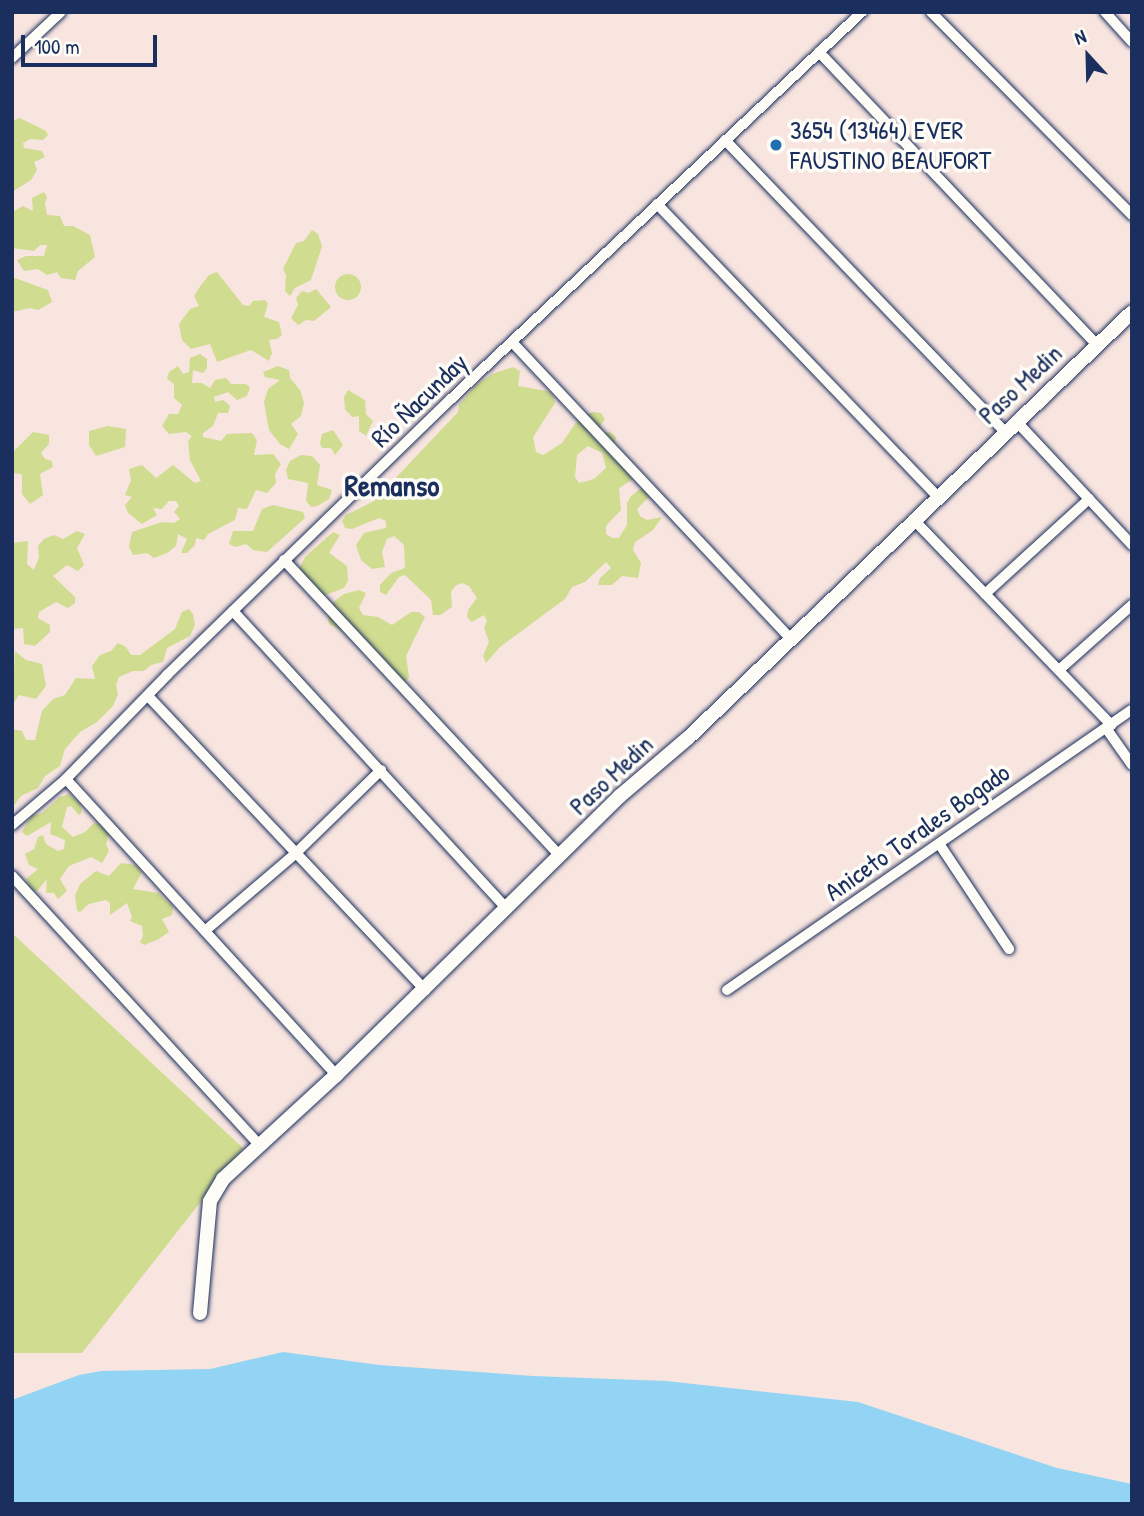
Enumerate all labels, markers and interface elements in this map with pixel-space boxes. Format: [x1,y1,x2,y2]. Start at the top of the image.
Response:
scale bar [24,21,161,65]
north arrow [1053,21,1123,91]
text: N [1071,23,1090,50]
text: 100 m [34,32,80,61]
place label: 3654 (13464) EVER FAUSTINO BEAUFORT [790,114,991,176]
marker: 3654 (13464) EVER FAUSTINO BEAUFORT [768,137,784,153]
street label: Paso Medin [972,338,1068,430]
street label: Río Ñacunday [364,347,474,453]
district label: Remanso [345,467,439,503]
street label: Paso Medin [563,729,659,821]
street label: Aniceto Torales Bogado [819,757,1015,907]

